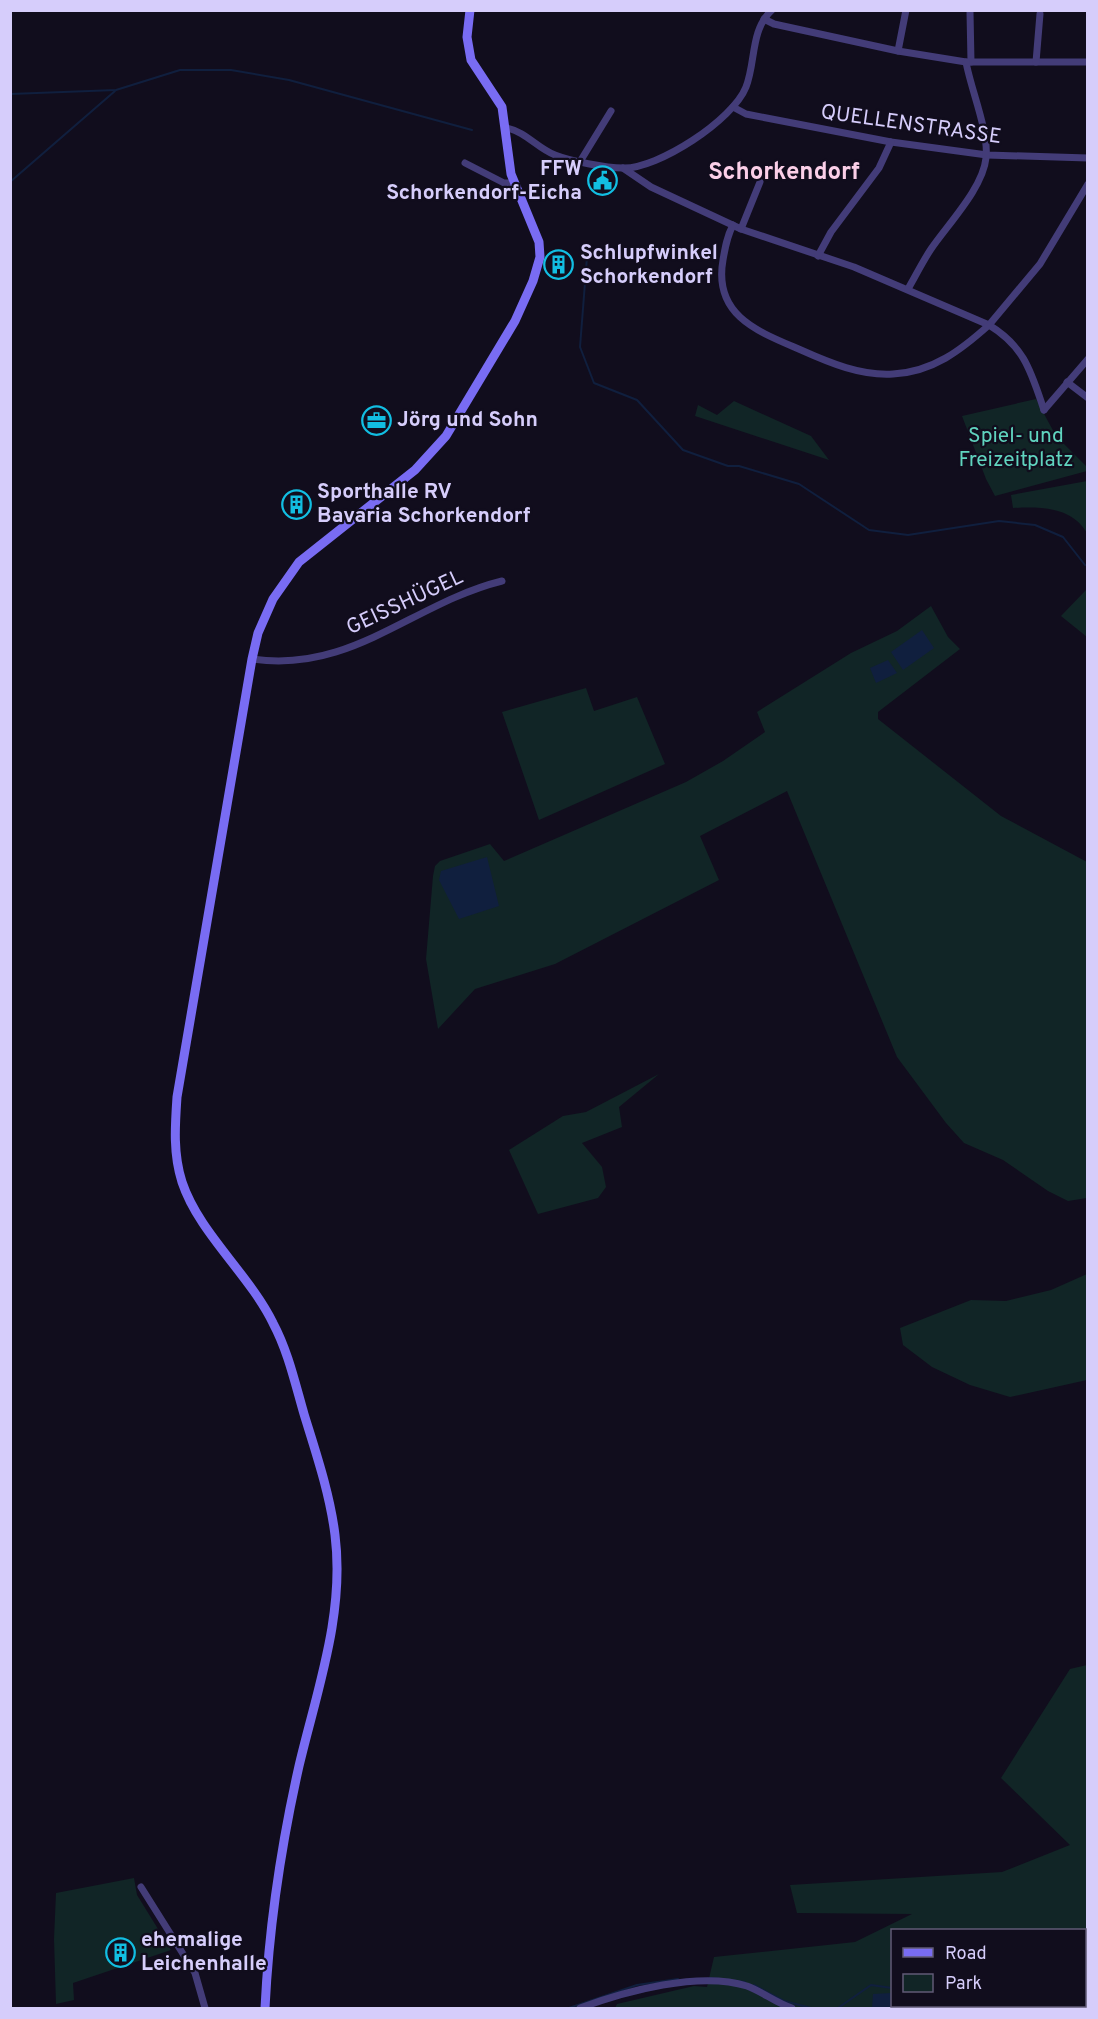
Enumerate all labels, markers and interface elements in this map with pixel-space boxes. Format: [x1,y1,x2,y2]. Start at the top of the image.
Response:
street label: QUELLENSTRASSE [819,99,1003,151]
place label: FFW Schorkendorf-Eicha [386,156,582,207]
district label: Schorkendorf [708,158,860,188]
public building icon: FFW Schorkendorf-Eicha [587,165,619,197]
place label: Schlupfwinkel Schorkendorf [580,240,718,291]
building icon: Schlupfwinkel Schorkendorf [543,249,575,281]
office icon: Jörg und Sohn [360,404,392,436]
place label: Jörg und Sohn [397,407,538,434]
park label: Spiel- und Freizeitplatz [958,423,1074,474]
place label: Sporthalle RV Bavaria Schorkendorf [317,479,531,530]
building icon: Sporthalle RV Bavaria Schorkendorf [280,488,312,520]
street label: GEISSHÜGEL [342,564,468,642]
place label: ehemalige Leichenhalle [141,1927,267,1978]
legend [891,1929,1086,2007]
building icon: ehemalige Leichenhalle [104,1936,136,1968]
text: Road [945,1943,987,1966]
text: Park [945,1973,982,1996]

